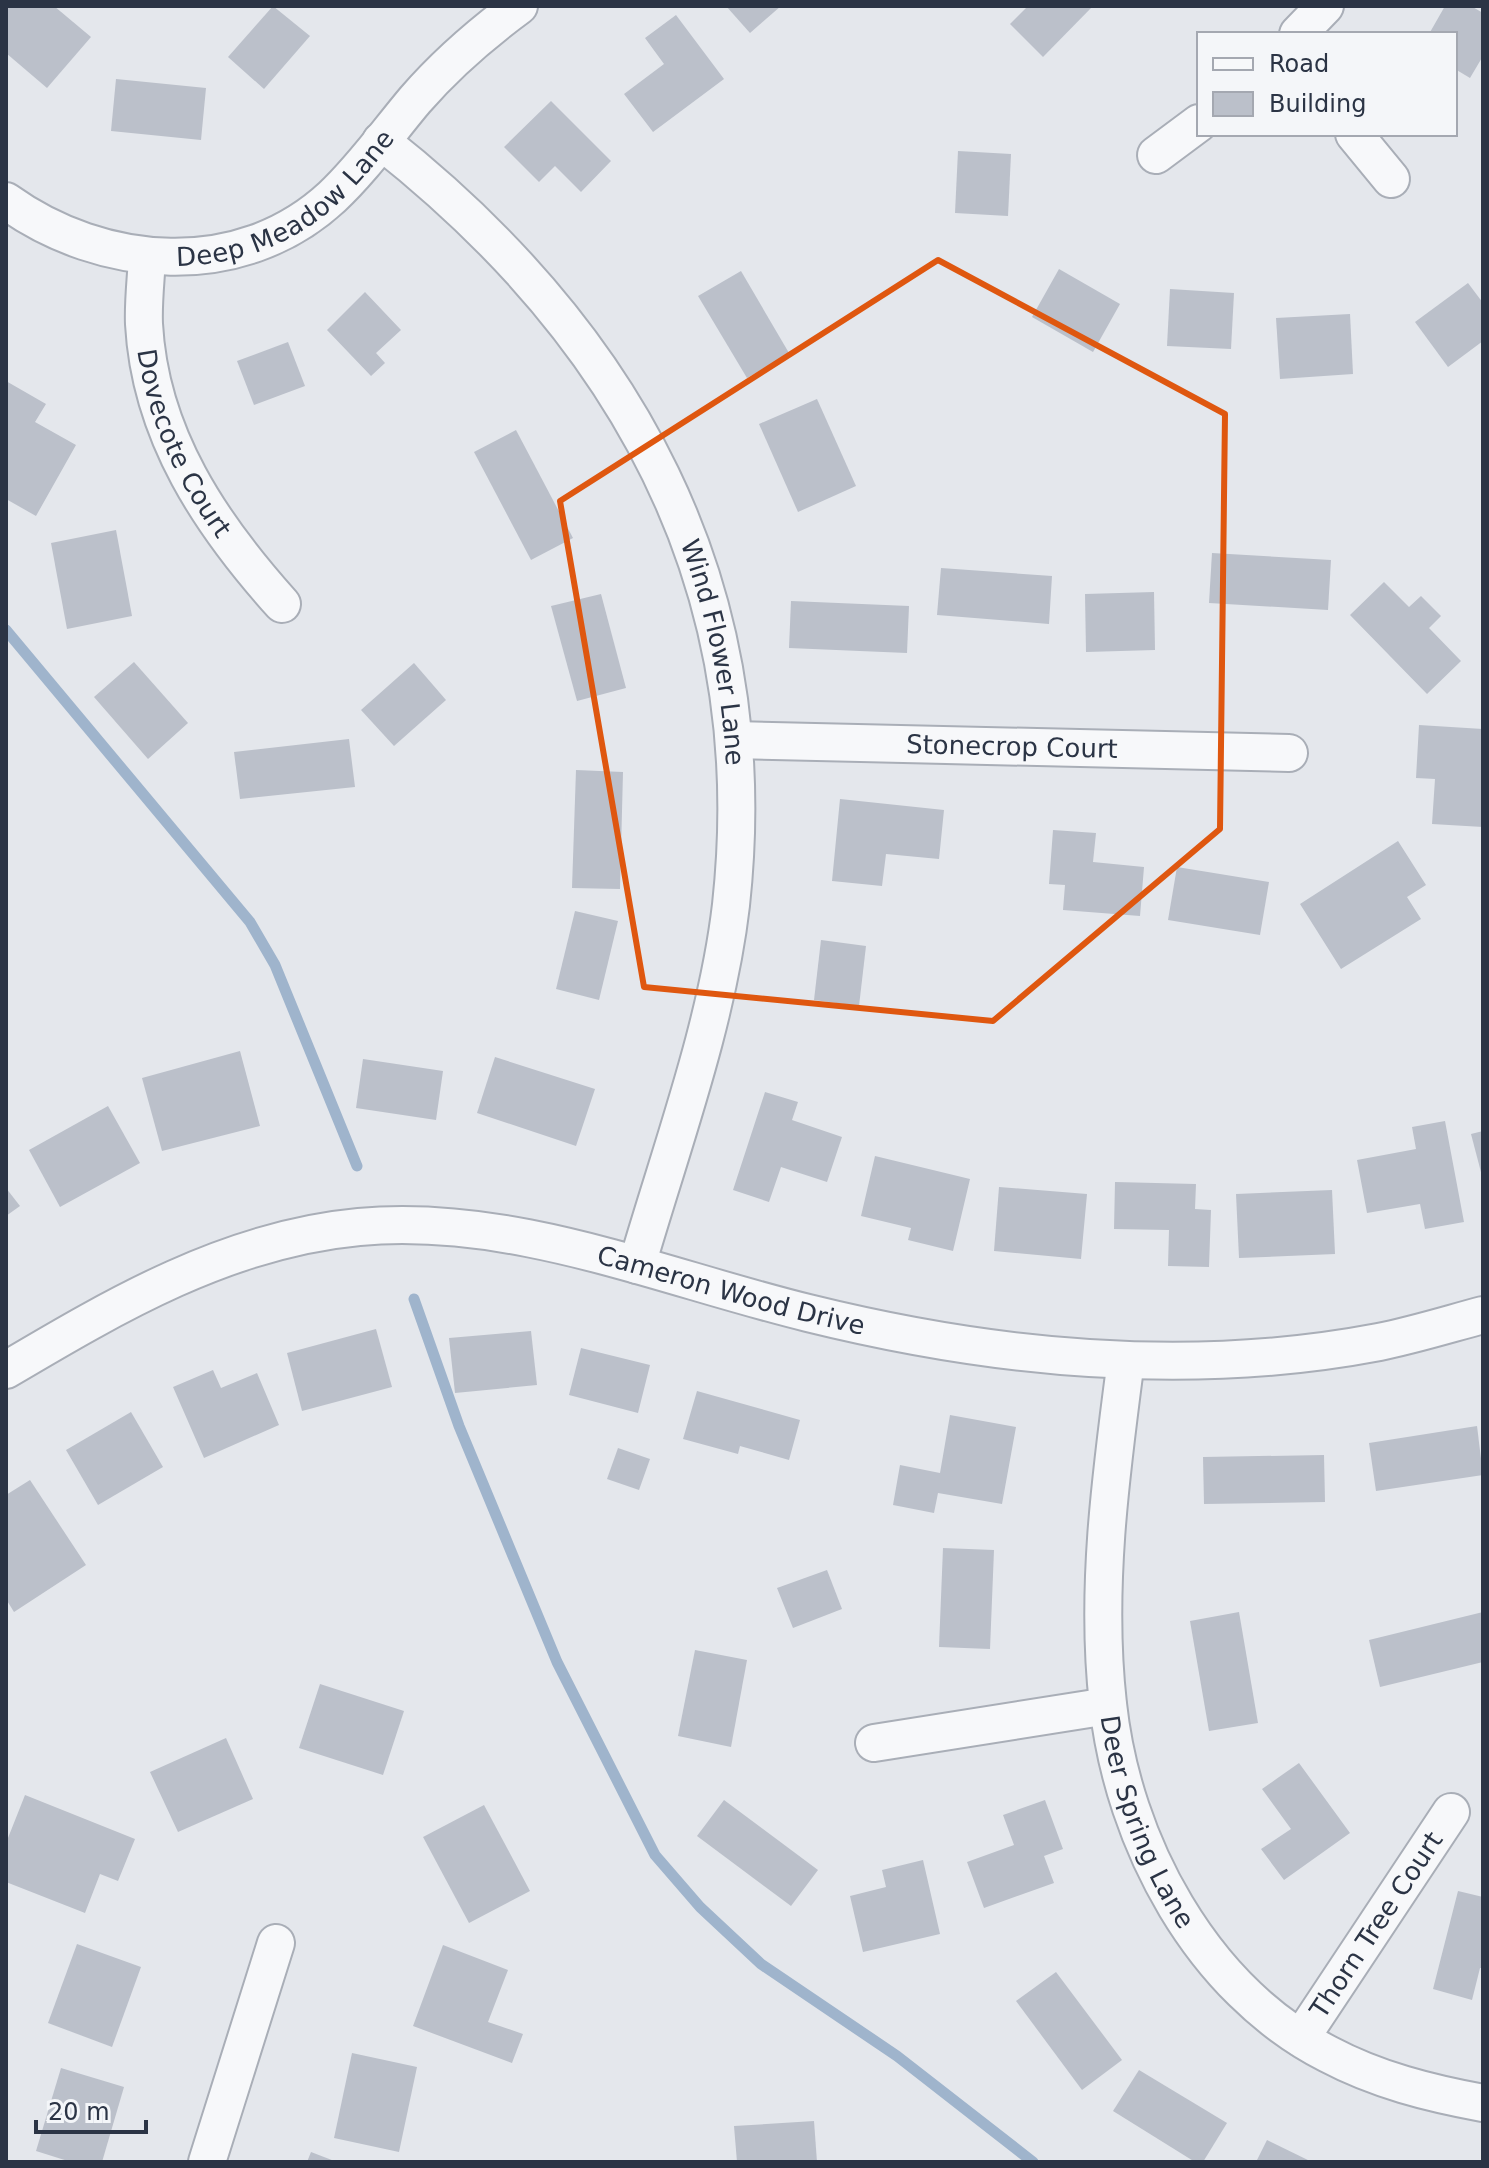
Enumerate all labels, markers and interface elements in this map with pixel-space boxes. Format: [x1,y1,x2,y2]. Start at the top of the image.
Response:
legend [1197,32,1457,136]
text: Road [1269,50,1329,78]
text: Building [1269,90,1366,118]
street label: Deep Meadow Lane [176,124,400,272]
street label: Dovecote Court [131,347,238,543]
street label: Wind Flower Lane [675,535,750,766]
street label: Stonecrop Court [906,729,1118,764]
street label: Cameron Wood Drive [594,1240,868,1341]
street label: Deer Spring Lane [1094,1713,1201,1934]
street label: Thorn Tree Court [1303,1826,1449,2024]
scale bar [36,2084,146,2134]
text: 20 m [48,2098,110,2126]

